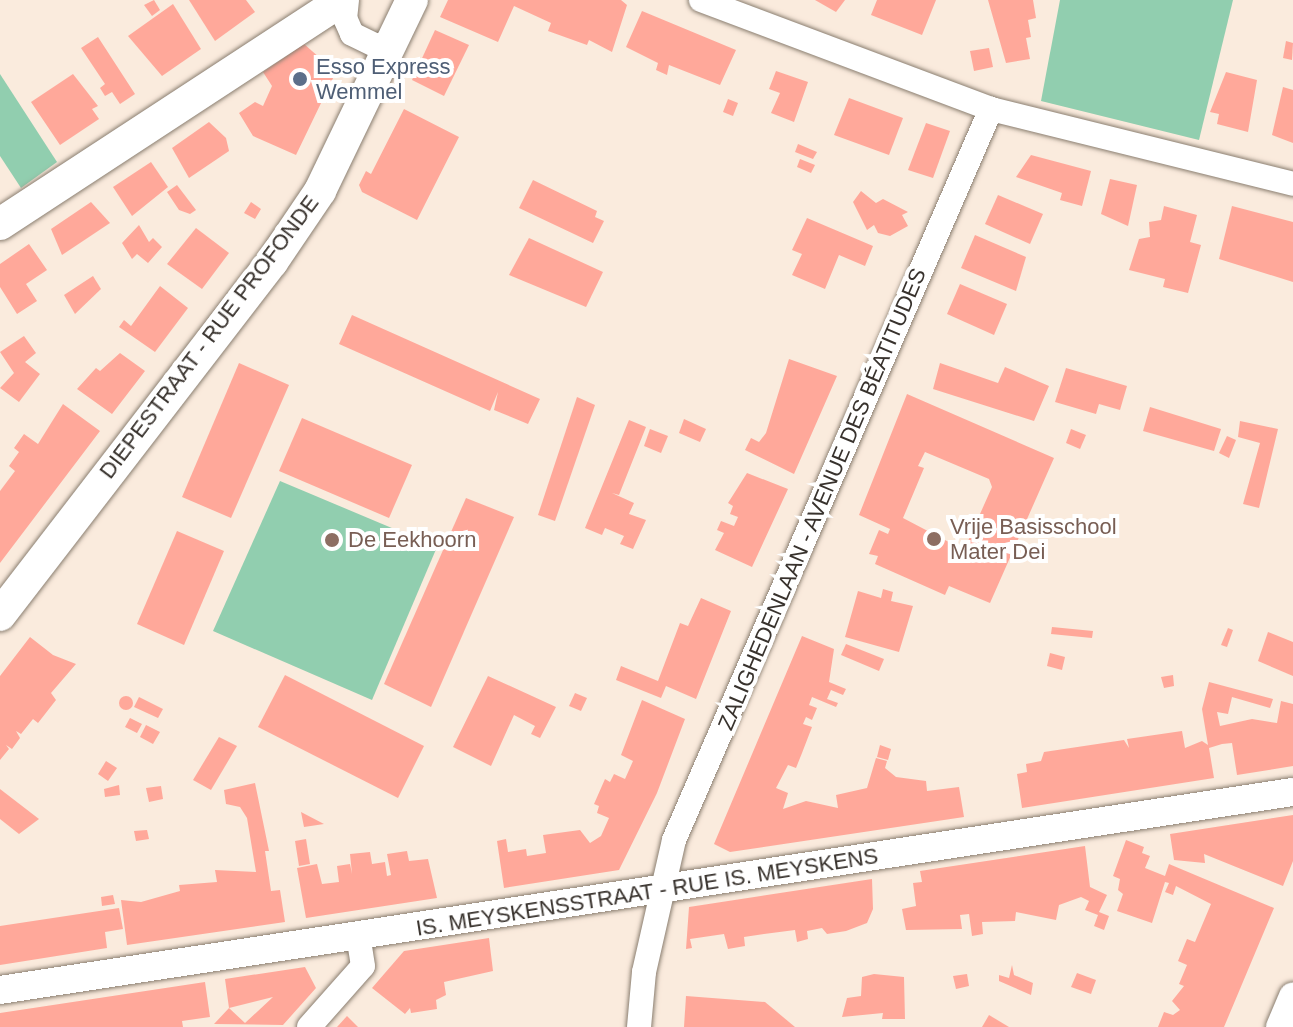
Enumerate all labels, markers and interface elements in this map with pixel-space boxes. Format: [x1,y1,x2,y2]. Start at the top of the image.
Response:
place label: Esso Express Wemmel [316,53,450,104]
marker: Esso Express Wemmel [291,70,309,88]
street label: DIEPESTRAAT - RUE PROFONDE [94,190,324,484]
street label: ZALIGHEDENLAAN - AVENUE DES BÉATITUDES [712,264,932,734]
place label: Vrije Basisschool Mater Dei [950,513,1117,564]
place label: De Eekhoorn [348,527,476,553]
marker: Vrije Basisschool Mater Dei [925,530,943,548]
marker: De Eekhoorn [323,531,341,549]
street label: IS. MEYSKENSSTRAAT - RUE IS. MEYSKENS [414,842,880,942]

